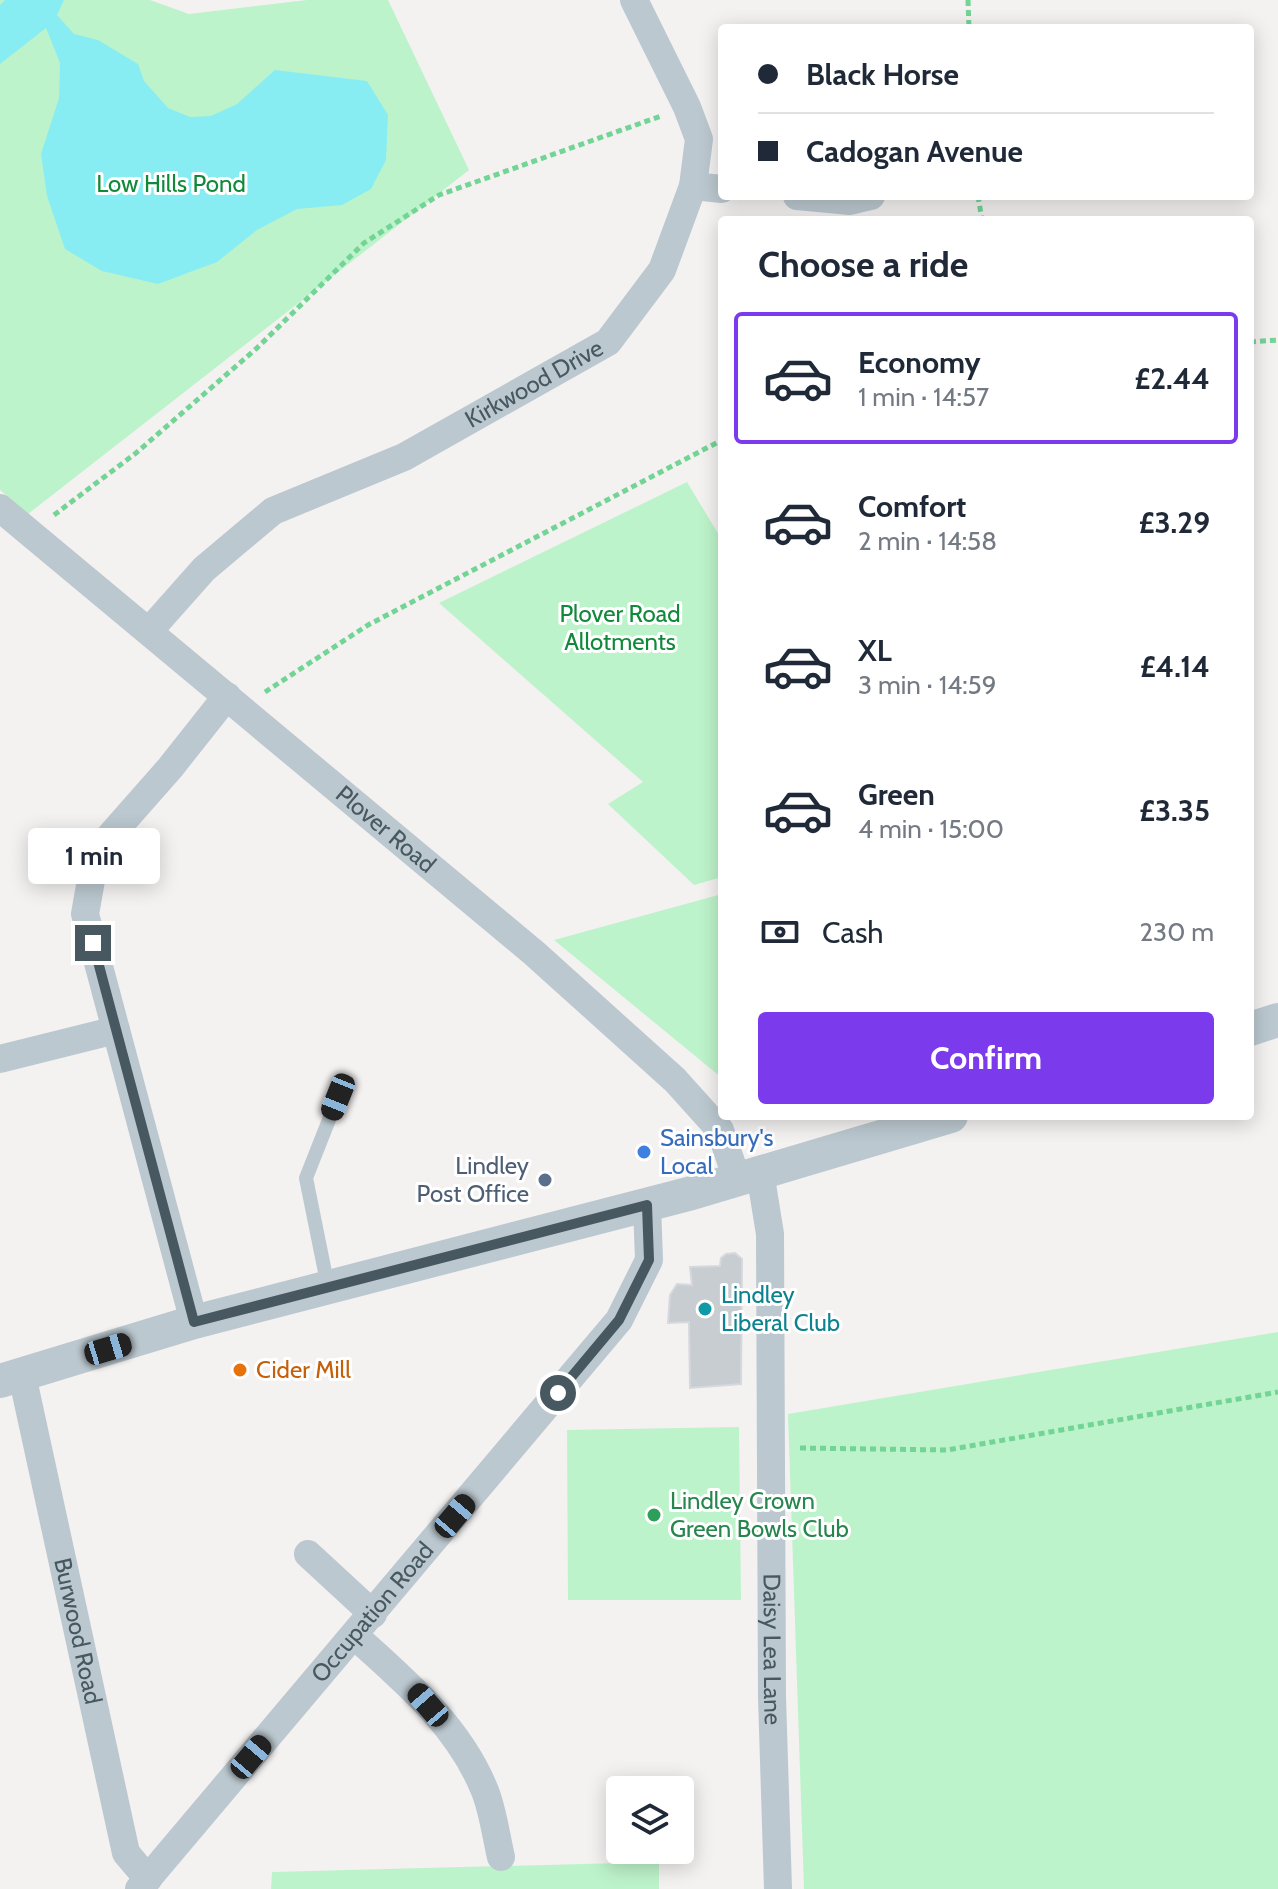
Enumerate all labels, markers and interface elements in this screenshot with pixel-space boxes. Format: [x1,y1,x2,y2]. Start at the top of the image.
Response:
text: Black Horse [806,56,959,93]
text: Cadogan Avenue [806,133,1023,170]
park label: Low Hills Pond [96,169,246,198]
text: Choose a ride [758,242,968,286]
street label: Kirkwood Drive [460,333,608,434]
icon: car [762,342,834,414]
text: Economy [858,344,981,381]
text: £2.44 [1135,360,1210,397]
text: 1 min · 14:57 [858,381,989,413]
icon: car [762,486,834,558]
text: Comfort [858,488,966,525]
text: £3.29 [1139,504,1210,541]
text: 2 min · 14:58 [858,525,997,557]
park label: Plover Road Allotments [559,599,681,656]
icon: car [762,630,834,702]
text: XL [858,632,892,669]
text: £4.14 [1140,648,1210,685]
text: 3 min · 14:59 [858,669,996,701]
icon: car [762,774,834,846]
text: Green [858,776,935,813]
street label: Plover Road [330,779,442,879]
text: £3.35 [1139,792,1210,829]
text: 4 min · 15:00 [858,813,1004,845]
callout: 1 min [27,827,159,883]
text: 1 min [65,840,123,872]
icon: cash [758,910,802,954]
text: Cash [822,914,884,951]
text: 230 m [1140,916,1214,948]
route end [75,925,111,961]
button: Confirm [758,1012,1214,1104]
car [318,1070,358,1124]
place label: Sainsbury's Local [660,1123,773,1180]
marker: Sainsbury's Local [635,1143,653,1161]
place label: Lindley Post Office [417,1151,529,1208]
marker: Lindley Post Office [536,1171,554,1189]
place label: Lindley Liberal Club [721,1280,840,1337]
marker: Lindley Liberal Club [696,1300,714,1318]
car [82,1331,134,1367]
place label: Cider Mill [256,1355,351,1384]
marker: Cider Mill [231,1361,249,1379]
route start [540,1375,576,1411]
place label: Lindley Crown Green Bowls Club [670,1486,849,1543]
car [430,1490,480,1542]
marker: Lindley Crown Green Bowls Club [645,1506,663,1524]
street label: Occupation Road [305,1536,439,1688]
street label: Burwood Road [48,1555,108,1707]
street label: Daisy Lea Lane [757,1573,788,1725]
car [403,1679,453,1731]
car [226,1731,276,1783]
map controls [606,1776,694,1864]
button: layers [606,1776,694,1864]

